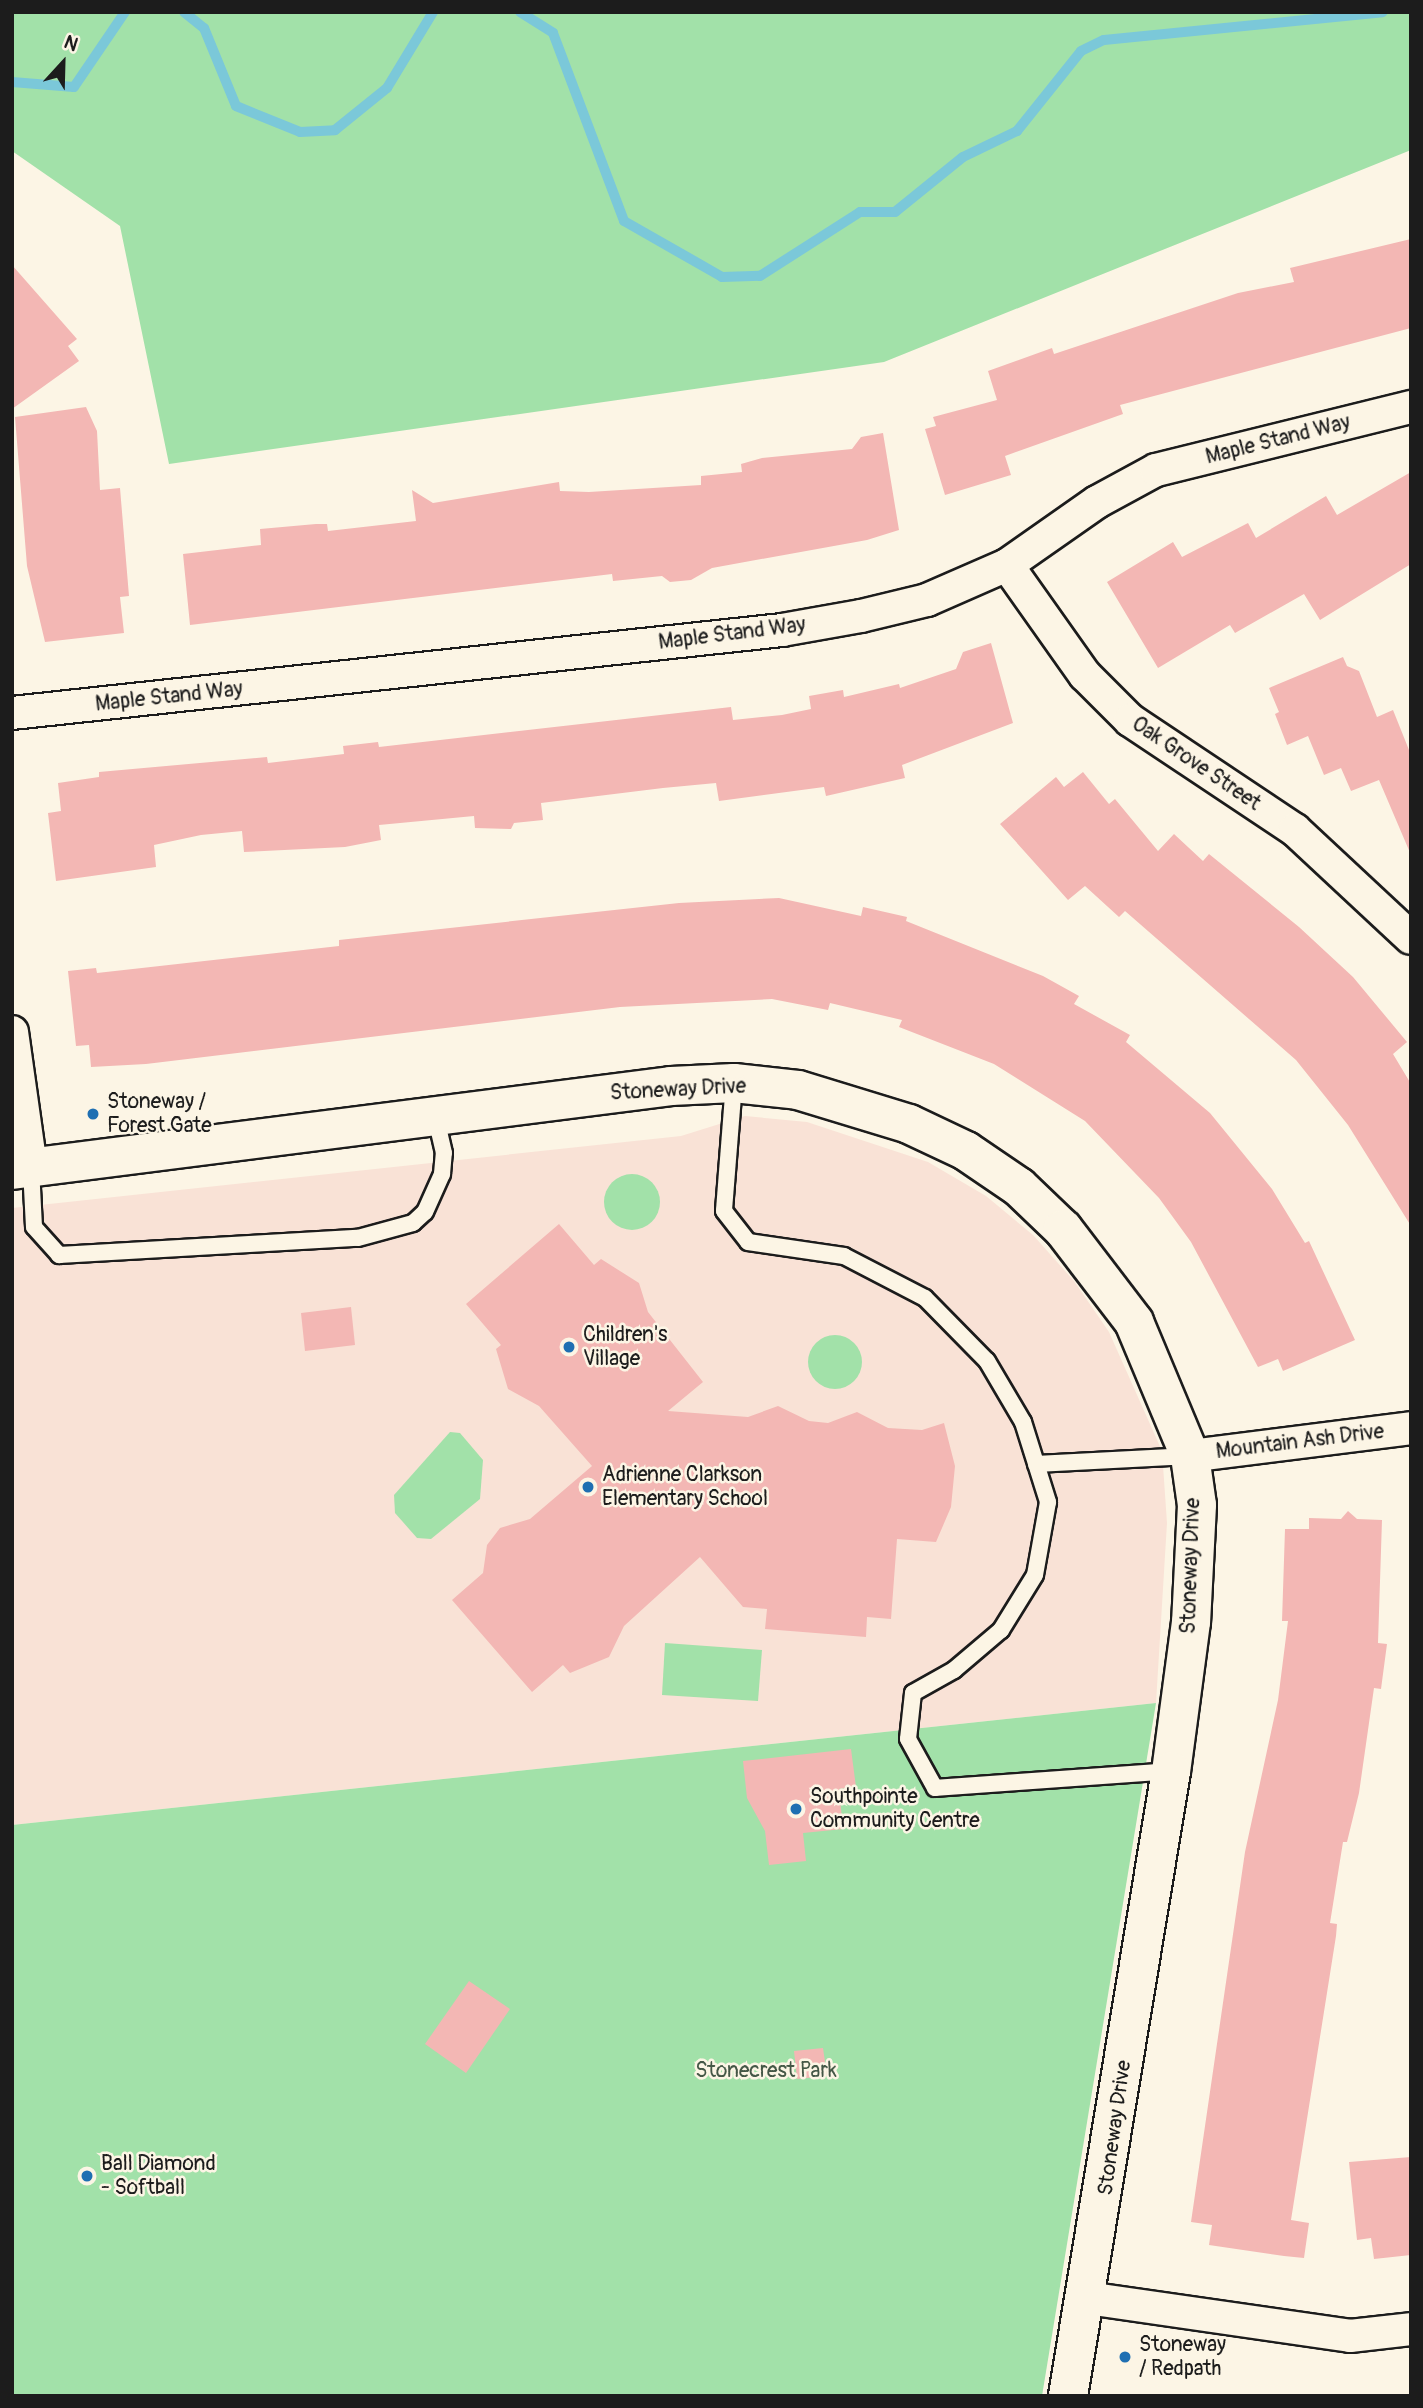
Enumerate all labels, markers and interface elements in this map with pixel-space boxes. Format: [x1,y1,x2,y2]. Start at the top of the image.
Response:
north arrow [28,28,98,98]
text: N [60,30,81,57]
street label: Maple Stand Way [1203,410,1353,470]
street label: Maple Stand Way [657,612,807,656]
street label: Maple Stand Way [94,677,244,717]
street label: Oak Grove Street [1127,712,1265,816]
street label: Stoneway Drive [609,1074,747,1106]
place label: Stoneway / Forest Gate [107,1089,212,1139]
marker: Stoneway / Forest Gate [85,1106,101,1122]
place label: Children's Village [583,1322,667,1372]
marker: Children's Village [561,1339,577,1355]
street label: Mountain Ash Drive [1215,1419,1385,1465]
place label: Adrienne Clarkson Elementary School [602,1462,768,1512]
marker: Adrienne Clarkson Elementary School [580,1479,596,1495]
street label: Stoneway Drive [1176,1497,1206,1635]
place label: Southpointe Community Centre [810,1784,980,1834]
marker: Southpointe Community Centre [788,1801,804,1817]
park label: Stonecrest Park [695,2058,837,2084]
street label: Stoneway Drive [1093,2059,1137,2197]
place label: Ball Diamond - Softball [101,2151,216,2201]
marker: Ball Diamond - Softball [79,2168,95,2184]
place label: Stoneway / Redpath [1139,2332,1226,2382]
marker: Stoneway / Redpath [1117,2349,1133,2365]

